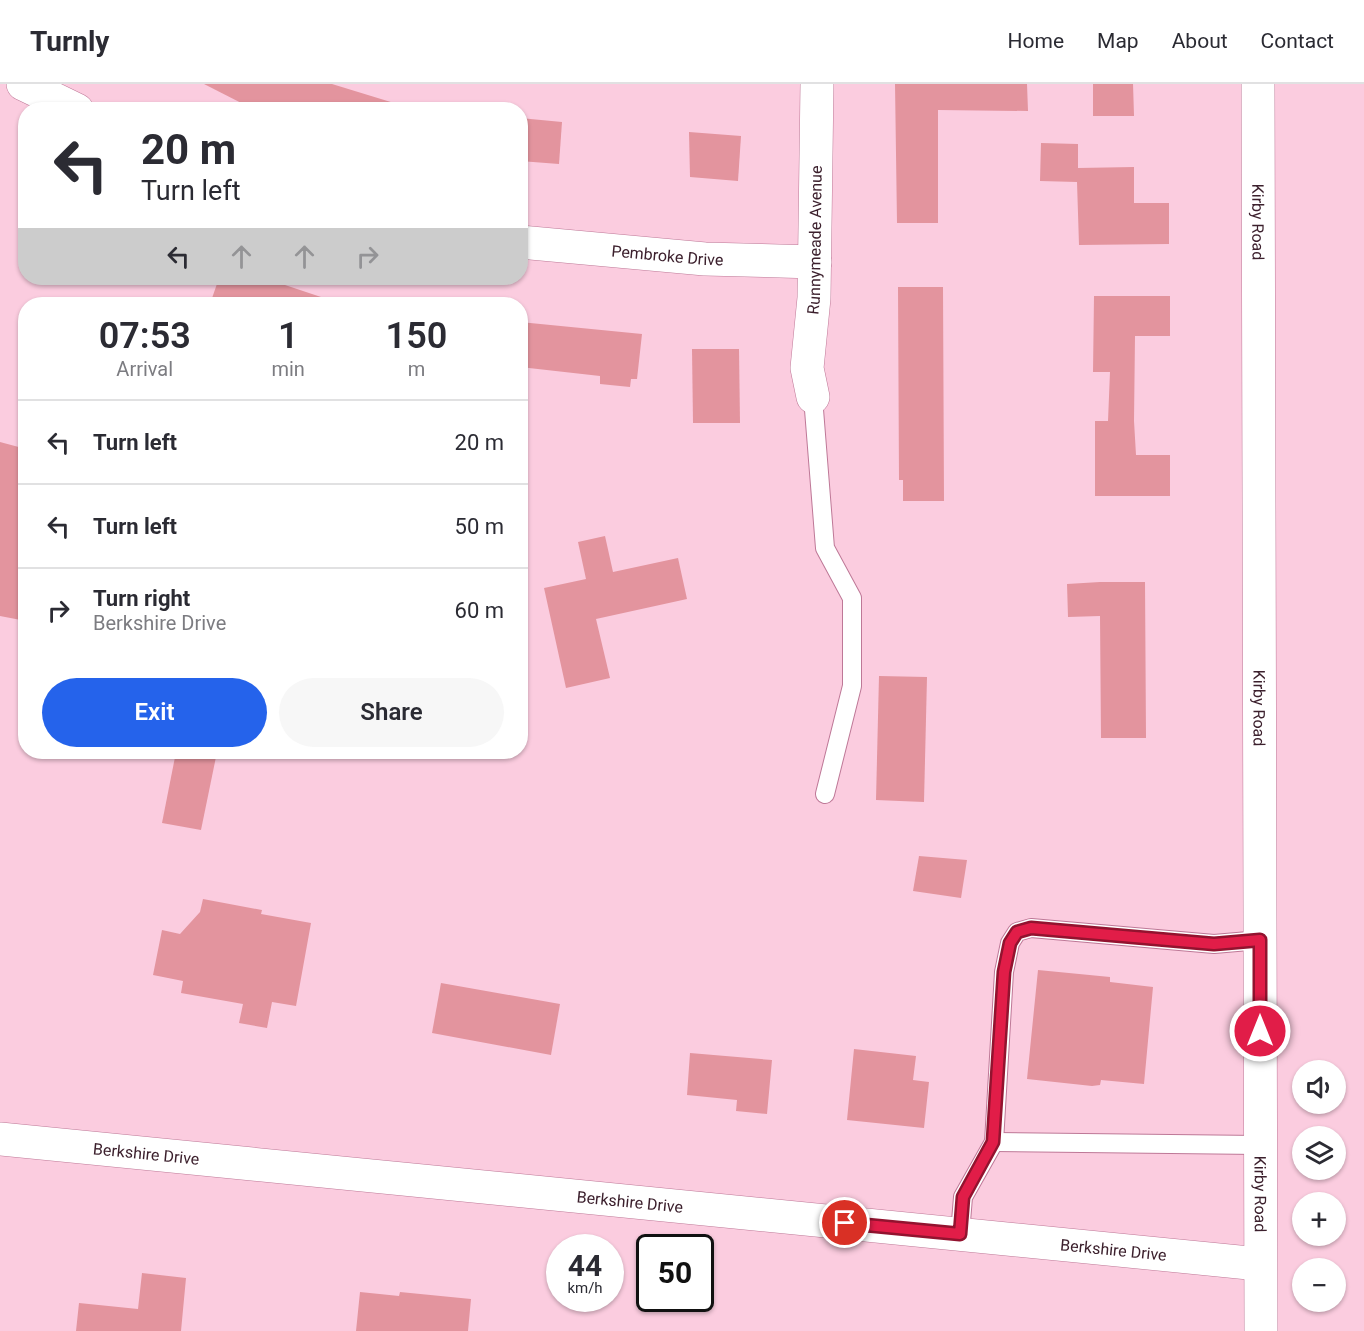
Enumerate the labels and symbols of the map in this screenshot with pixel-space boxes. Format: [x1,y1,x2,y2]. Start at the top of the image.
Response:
street label: Runnymeade Avenue [803,165,825,315]
street label: Kirby Road [1249,184,1268,260]
street label: Pembroke Drive [611,241,724,269]
street label: Kirby Road [1250,670,1269,746]
position arrow [1228,999,1292,1063]
street label: Berkshire Drive [92,1139,200,1168]
street label: Kirby Road [1251,1156,1270,1232]
street label: Berkshire Drive [576,1187,684,1216]
pin [819,1197,870,1248]
speed limit sign: 50 [636,1234,714,1312]
street label: Berkshire Drive [1060,1235,1168,1264]

